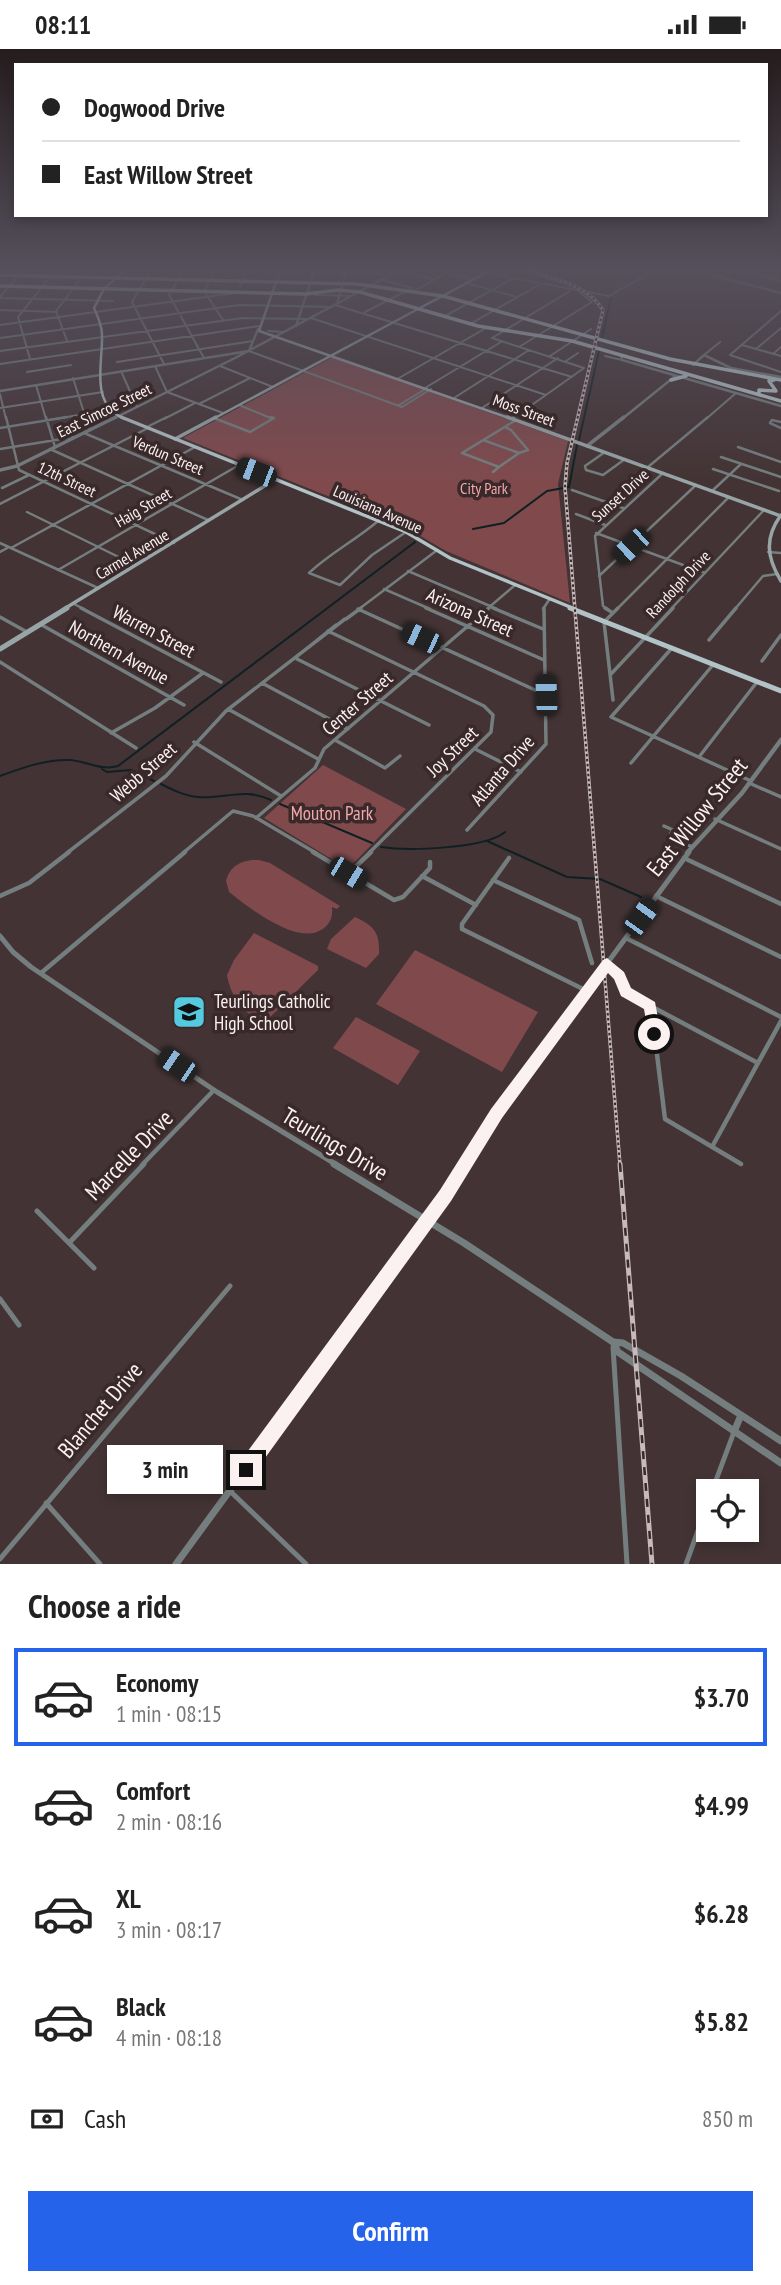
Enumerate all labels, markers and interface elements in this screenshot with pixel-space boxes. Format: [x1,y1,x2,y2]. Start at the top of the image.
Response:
text: 08:11 [35,8,91,41]
text: Dogwood Drive [84,91,225,124]
text: East Willow Street [84,158,253,191]
street label: East Simcoe Street [53,378,155,441]
street label: Moss Street [490,390,558,431]
street label: Verdun Street [129,431,207,479]
car [233,455,280,489]
street label: 12th Street [35,457,100,501]
street label: Sunset Drive [587,464,653,526]
park label: City Park [460,478,509,498]
street label: Louisiana Avenue [330,480,426,538]
street label: Haig Street [111,483,175,531]
street label: Carmel Avenue [92,524,172,584]
car [609,524,654,568]
street label: Randolph Drive [642,546,714,622]
street label: Arizona Street [423,582,518,642]
street label: Warren Street [109,599,200,663]
street label: Northern Avenue [65,615,173,689]
car [398,620,445,656]
street label: Center Street [317,665,398,740]
car [535,674,558,716]
street label: Joy Street [420,720,483,782]
street label: Atlanta Drive [465,730,539,810]
street label: Webb Street [105,736,182,807]
street label: East Willow Street [640,751,754,882]
park label: Mouton Park [291,801,374,825]
car [325,853,372,893]
car [621,894,662,940]
place label: Teurlings Catholic High School [214,989,331,1035]
school or university icon: Teurlings Catholic High School [170,993,208,1031]
route start [638,1018,670,1050]
car [154,1045,201,1085]
street label: Teurlings Drive [277,1101,394,1187]
street label: Marcelle Drive [78,1103,179,1206]
street label: Blanchet Drive [51,1356,148,1464]
callout: 3 min [106,1445,222,1495]
route end [230,1454,262,1486]
text: 3 min [142,1455,188,1484]
map controls [696,1479,759,1542]
button: locate [696,1479,759,1542]
text: Choose a ride [28,1585,181,1627]
icon: car [32,1666,95,1729]
text: Economy [116,1666,198,1699]
text: $3.70 [694,1681,749,1714]
text: 1 min · 08:15 [116,1699,222,1728]
icon: car [32,1774,95,1837]
text: Comfort [116,1774,190,1807]
text: $4.99 [694,1789,749,1822]
text: 2 min · 08:16 [116,1807,222,1836]
icon: car [32,1882,95,1945]
text: XL [116,1882,141,1915]
text: $6.28 [694,1897,749,1930]
text: 3 min · 08:17 [116,1915,222,1944]
icon: car [32,1990,95,2053]
text: Black [116,1990,166,2023]
text: $5.82 [694,2005,749,2038]
text: 4 min · 08:18 [116,2023,222,2052]
icon: cash [28,2100,66,2138]
text: Cash [84,2102,126,2135]
text: 850 m [702,2104,753,2133]
button: Confirm [28,2191,753,2271]

